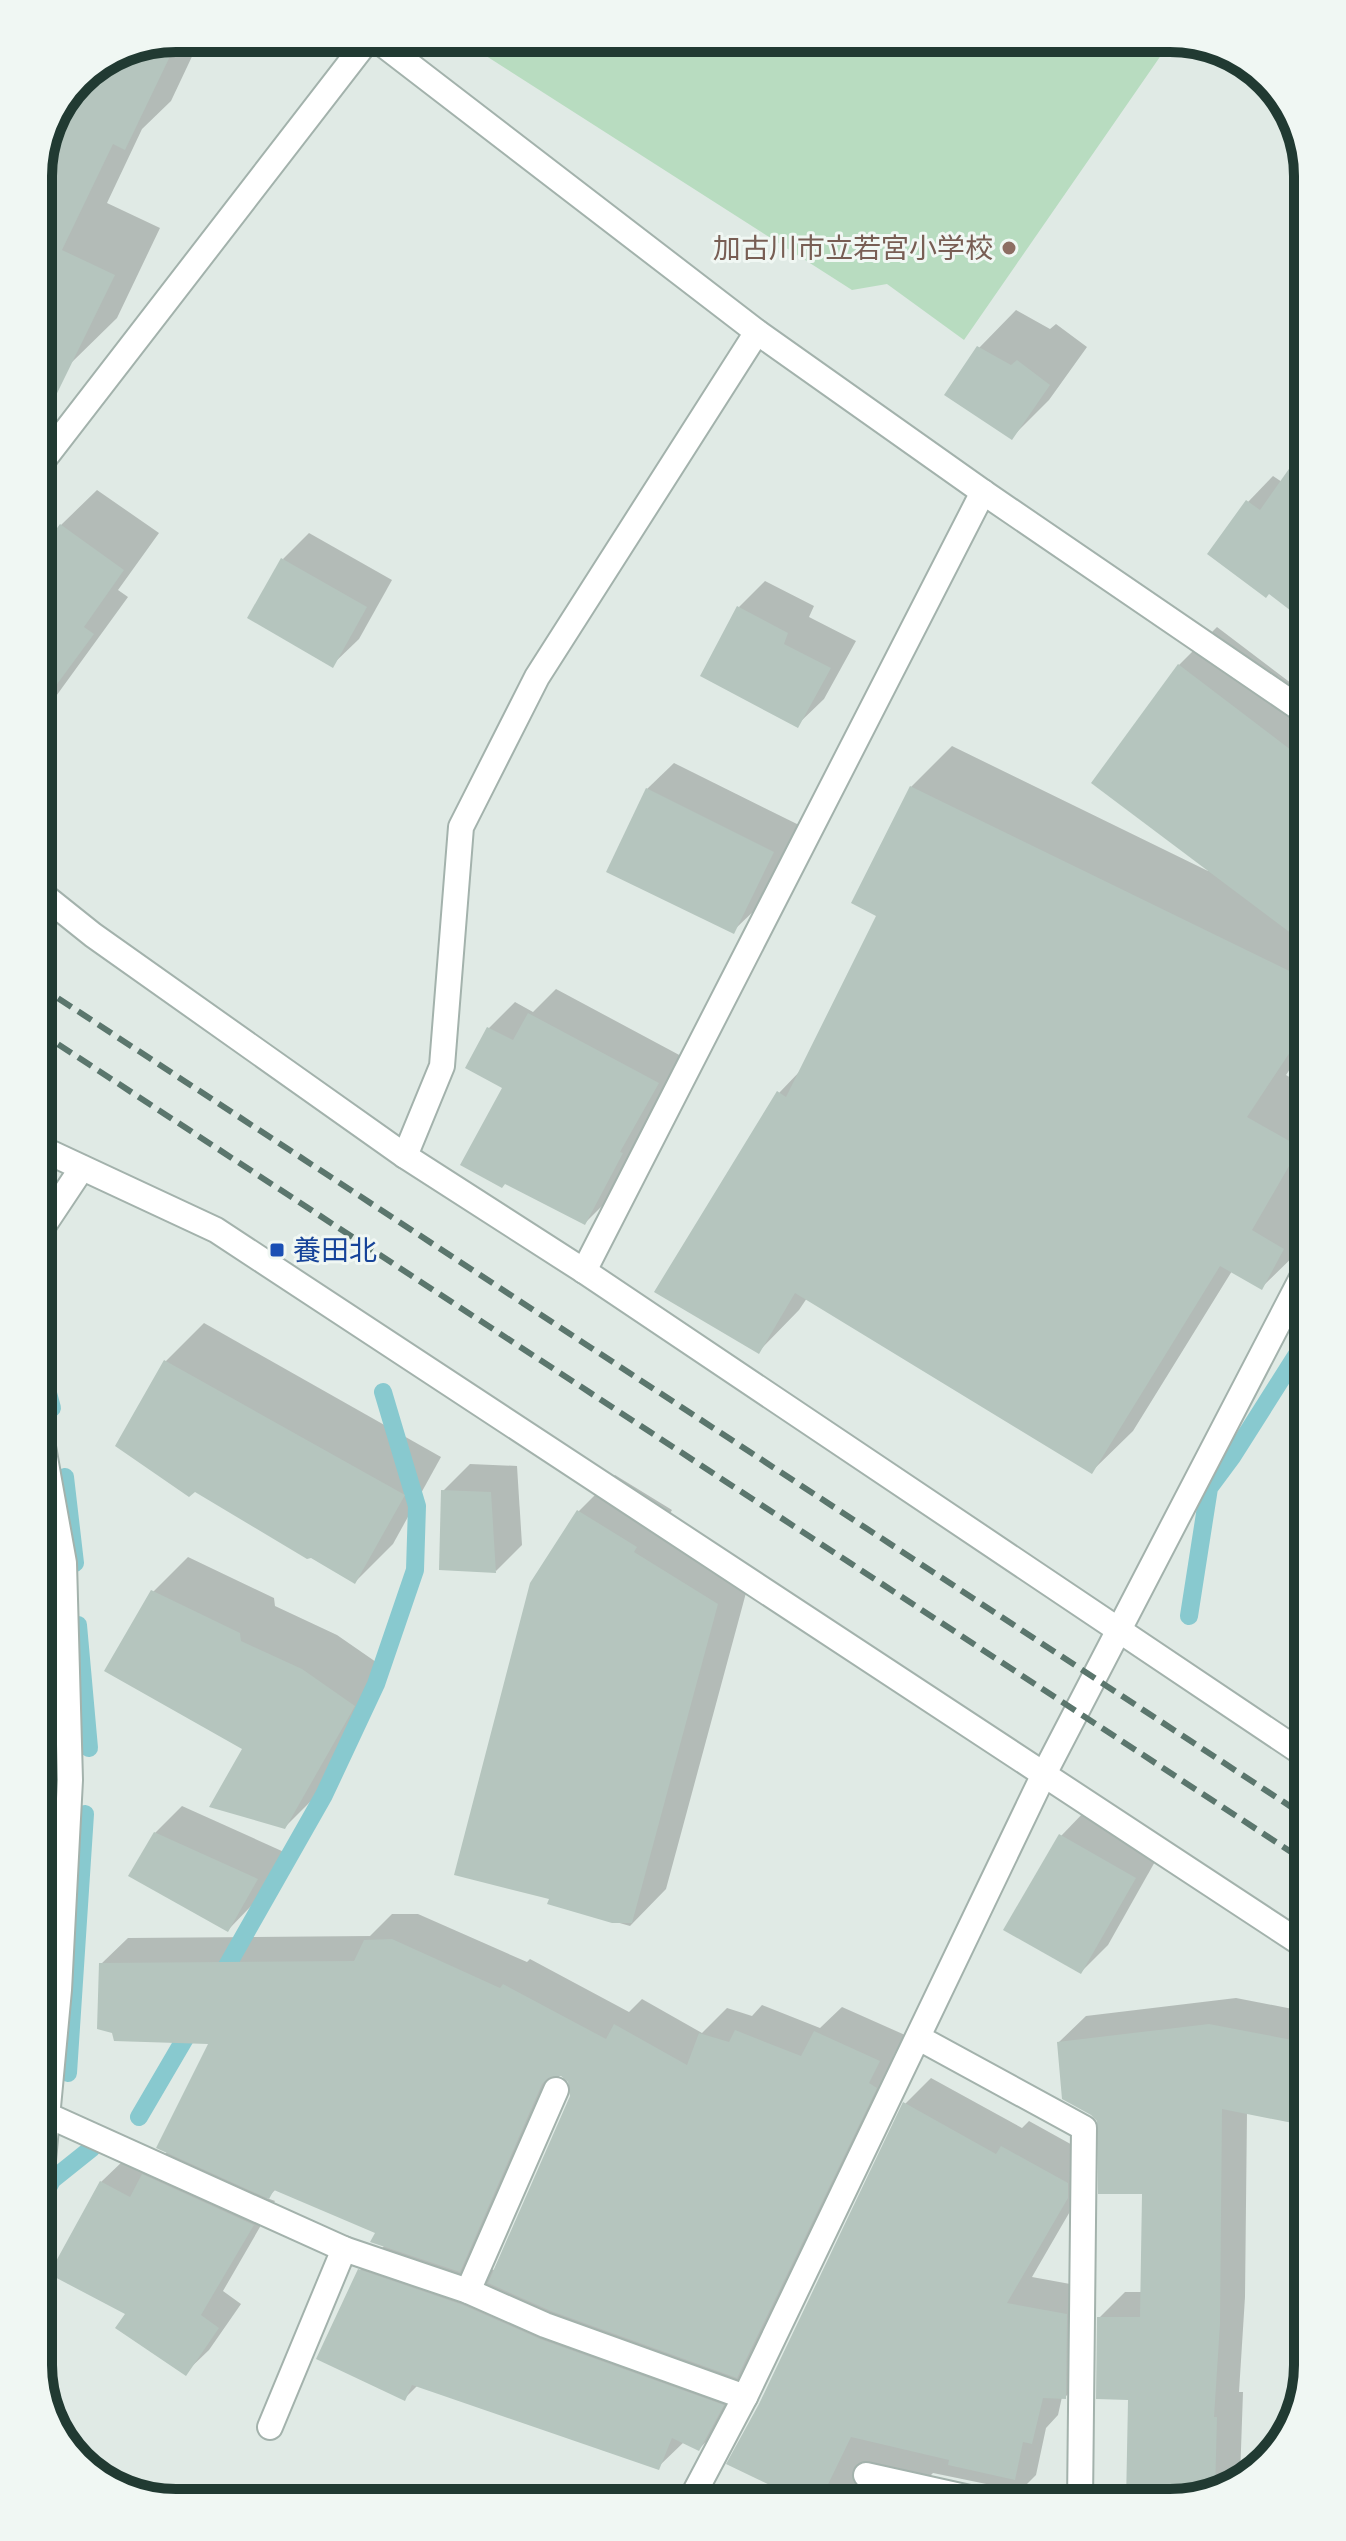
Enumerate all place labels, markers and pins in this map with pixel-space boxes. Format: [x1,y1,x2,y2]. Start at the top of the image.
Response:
place label: 加古川市立若宮小学校 [713,232,993,265]
marker: 加古川市立若宮小学校 [1000,239,1018,257]
place label: 養田北 [293,1234,377,1267]
marker: 養田北 [268,1241,286,1259]

